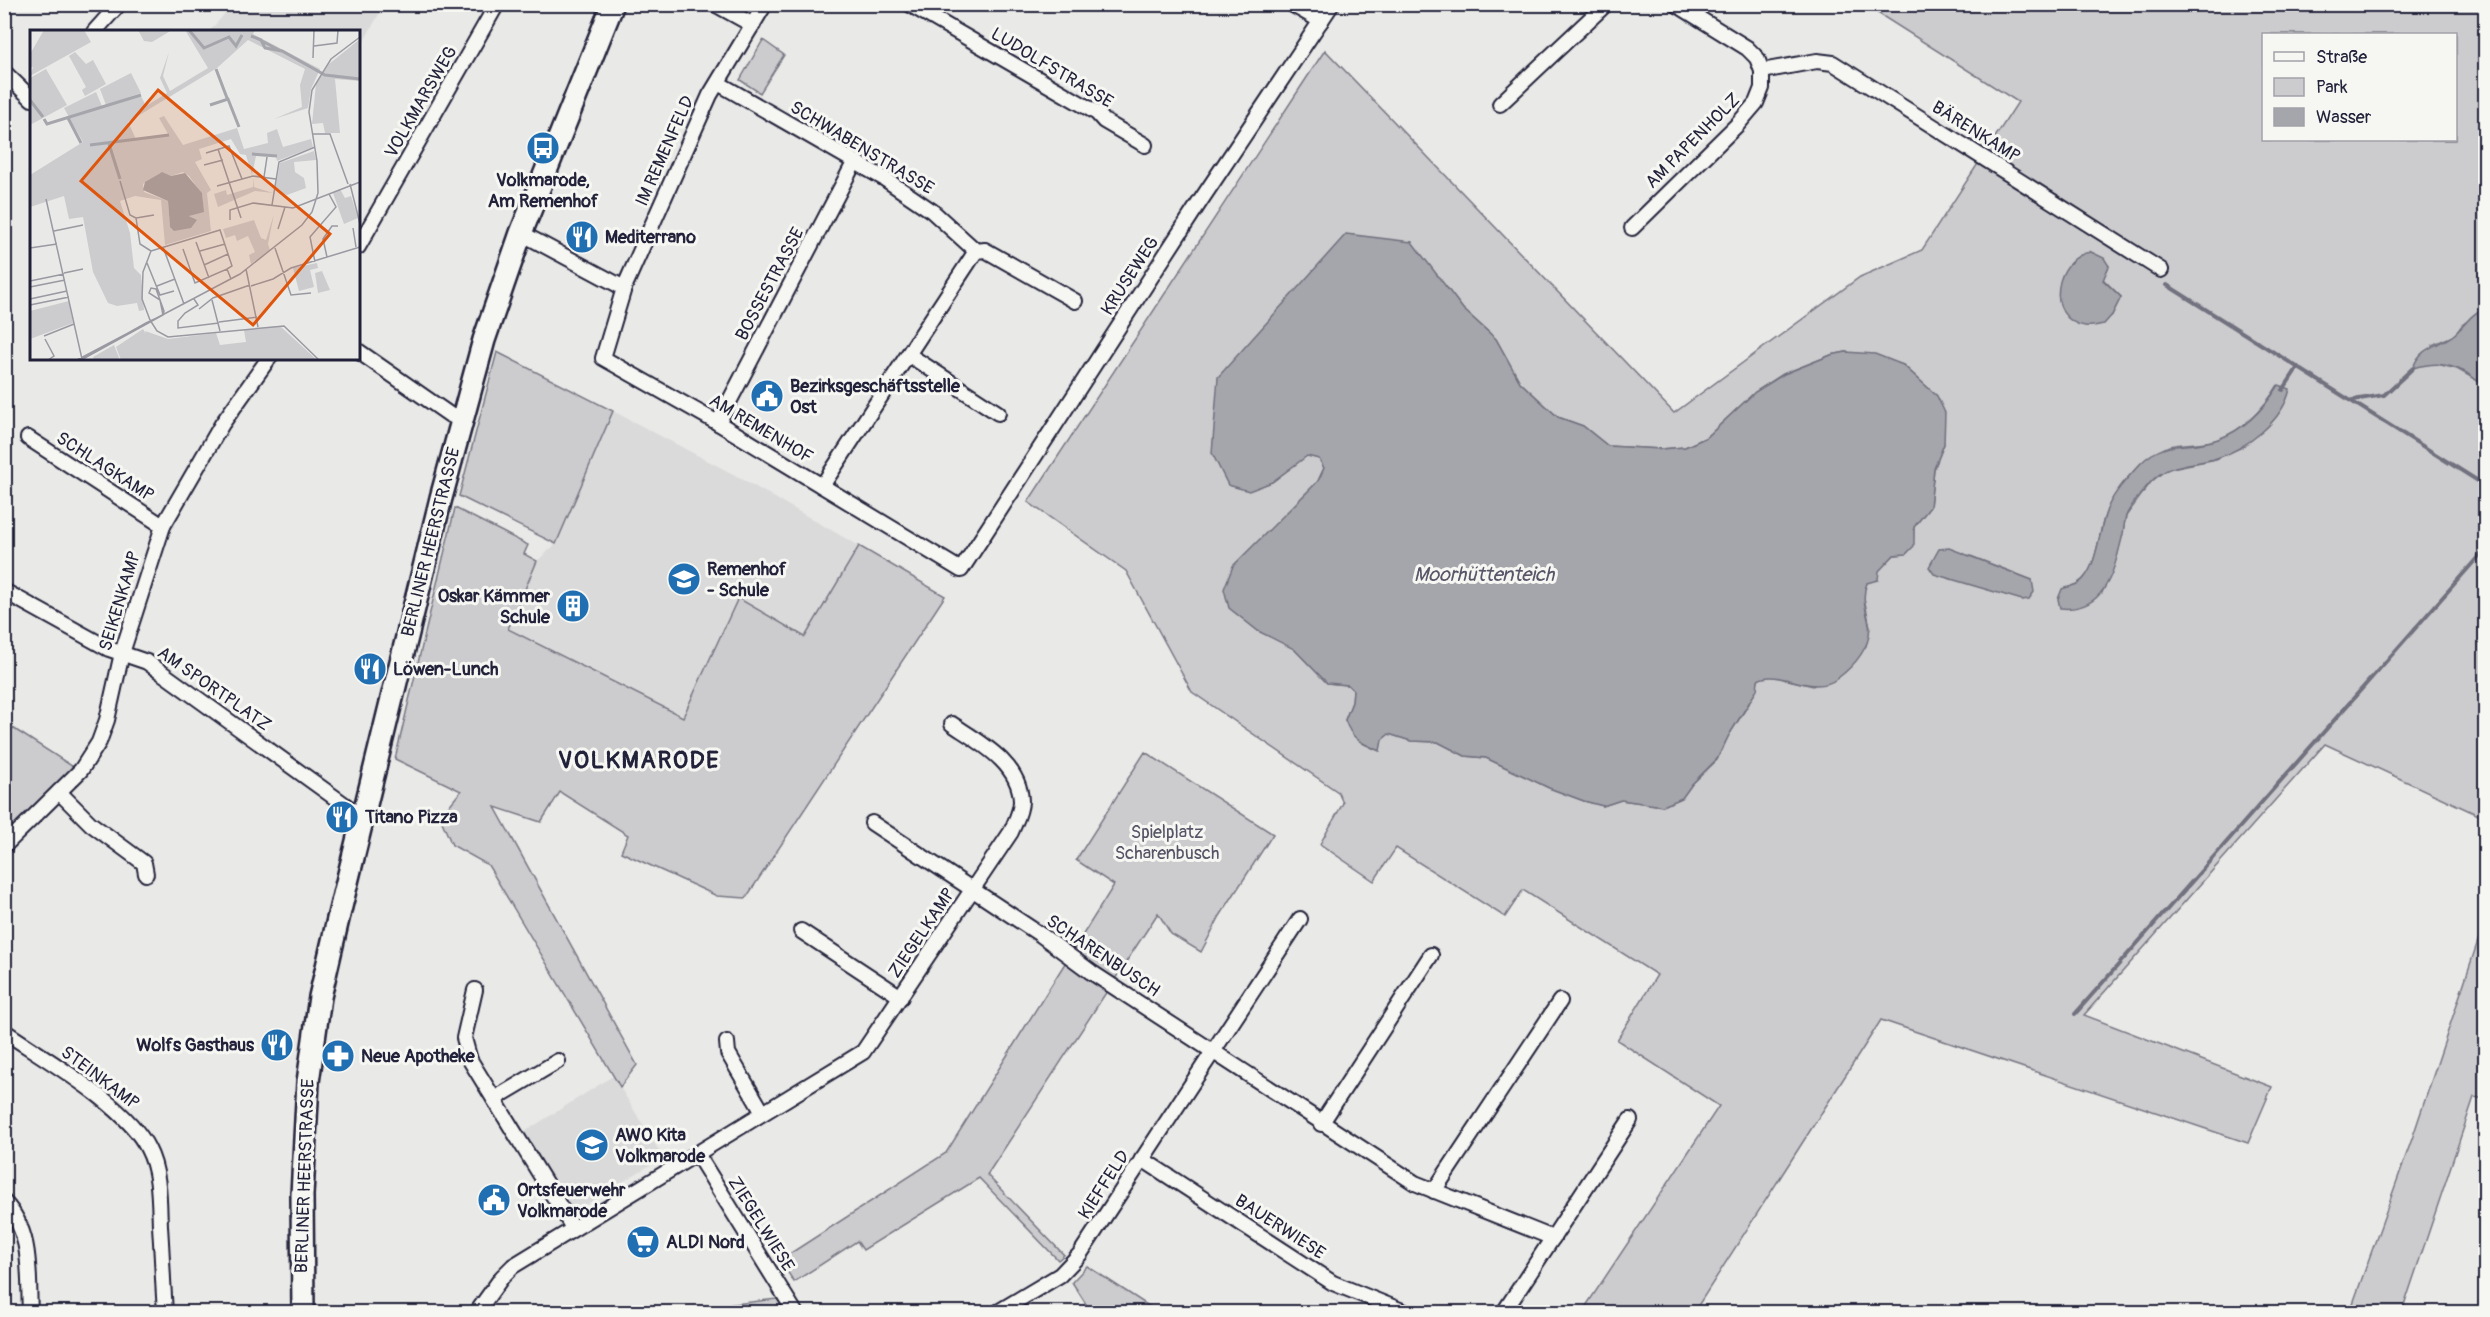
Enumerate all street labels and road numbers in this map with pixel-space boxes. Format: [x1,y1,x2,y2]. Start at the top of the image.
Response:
street label: LUDOLFSTRASSE [987,22,1117,114]
street label: VOLKMARSWEG [380,42,462,162]
street label: AM PAPENHOLZ [1641,89,1745,193]
street label: IM REMENFELD [630,92,700,210]
street label: SCHWABENSTRASSE [786,96,938,200]
street label: BÄRENKAMP [1927,96,2025,168]
street label: BOSSESTRASSE [731,223,809,345]
street label: KRUSEWEG [1096,232,1164,320]
street label: AM REMENHOF [705,389,817,469]
street label: SCHLAGKAMP [52,427,158,507]
street label: BERLINER HEERSTRASSE [396,445,466,639]
street label: SEIKENKAMP [94,548,146,654]
street label: AM SPORTPLATZ [153,641,275,737]
street label: ZIEGELKAMP [884,884,961,982]
street label: SCHARENBUSCH [1042,910,1164,1002]
street label: STEINKAMP [56,1041,144,1115]
street label: BERLINER HEERSTRASSE [290,1078,320,1274]
street label: KIEFFELD [1073,1146,1135,1224]
street label: ZIEGELWIESE [723,1172,799,1276]
street label: BAUERWIESE [1230,1189,1330,1265]

